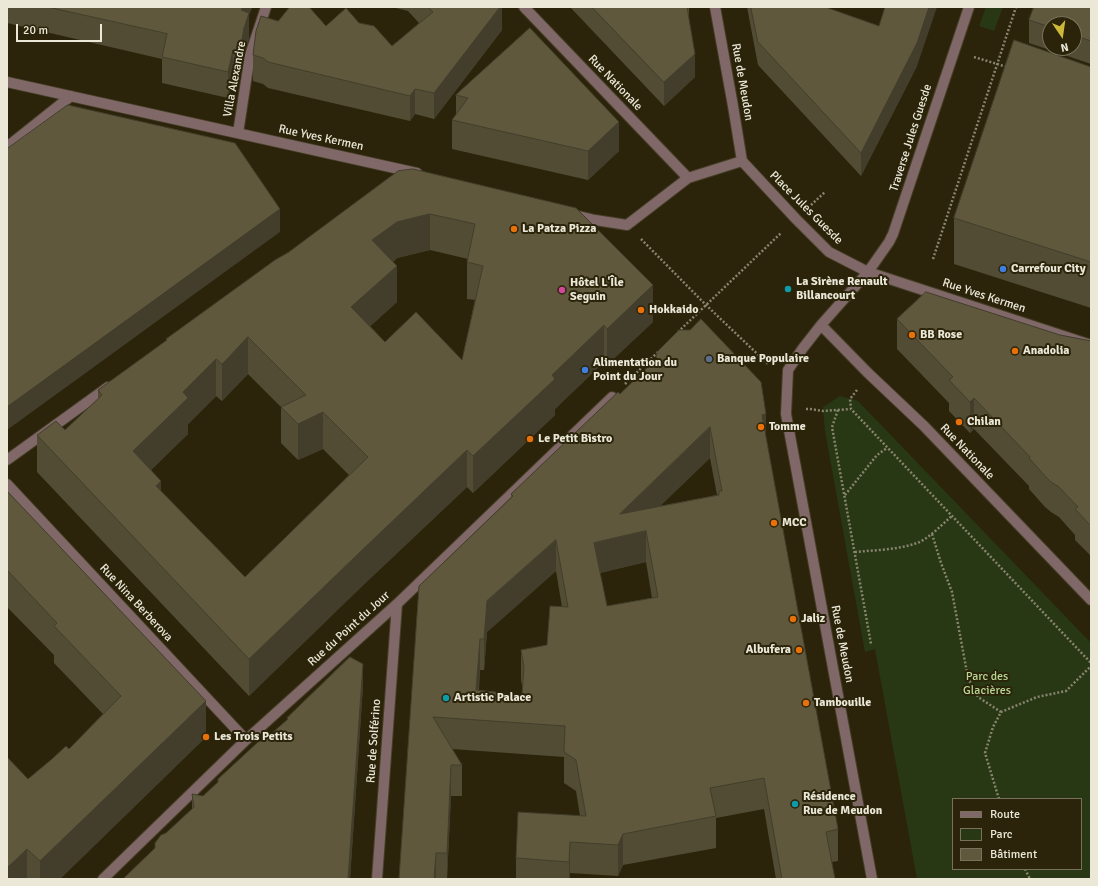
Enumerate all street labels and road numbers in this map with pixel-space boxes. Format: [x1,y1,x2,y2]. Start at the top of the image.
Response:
street label: Villa Alexandre [221,40,249,118]
street label: Rue de Meudon [728,42,756,122]
street label: Rue Nationale [585,52,645,114]
street label: Traverse Jules Guesde [887,82,935,194]
street label: Rue Yves Kermen [277,122,365,154]
street label: Place Jules Guesde [766,168,846,248]
street label: Rue Yves Kermen [941,276,1027,316]
street label: Rue Nationale [937,421,997,483]
street label: Rue Nina Berberova [96,561,176,645]
street label: Rue du Point du Jour [305,588,393,670]
street label: Rue de Meudon [827,604,857,684]
street label: Rue de Solférino [364,699,384,783]

